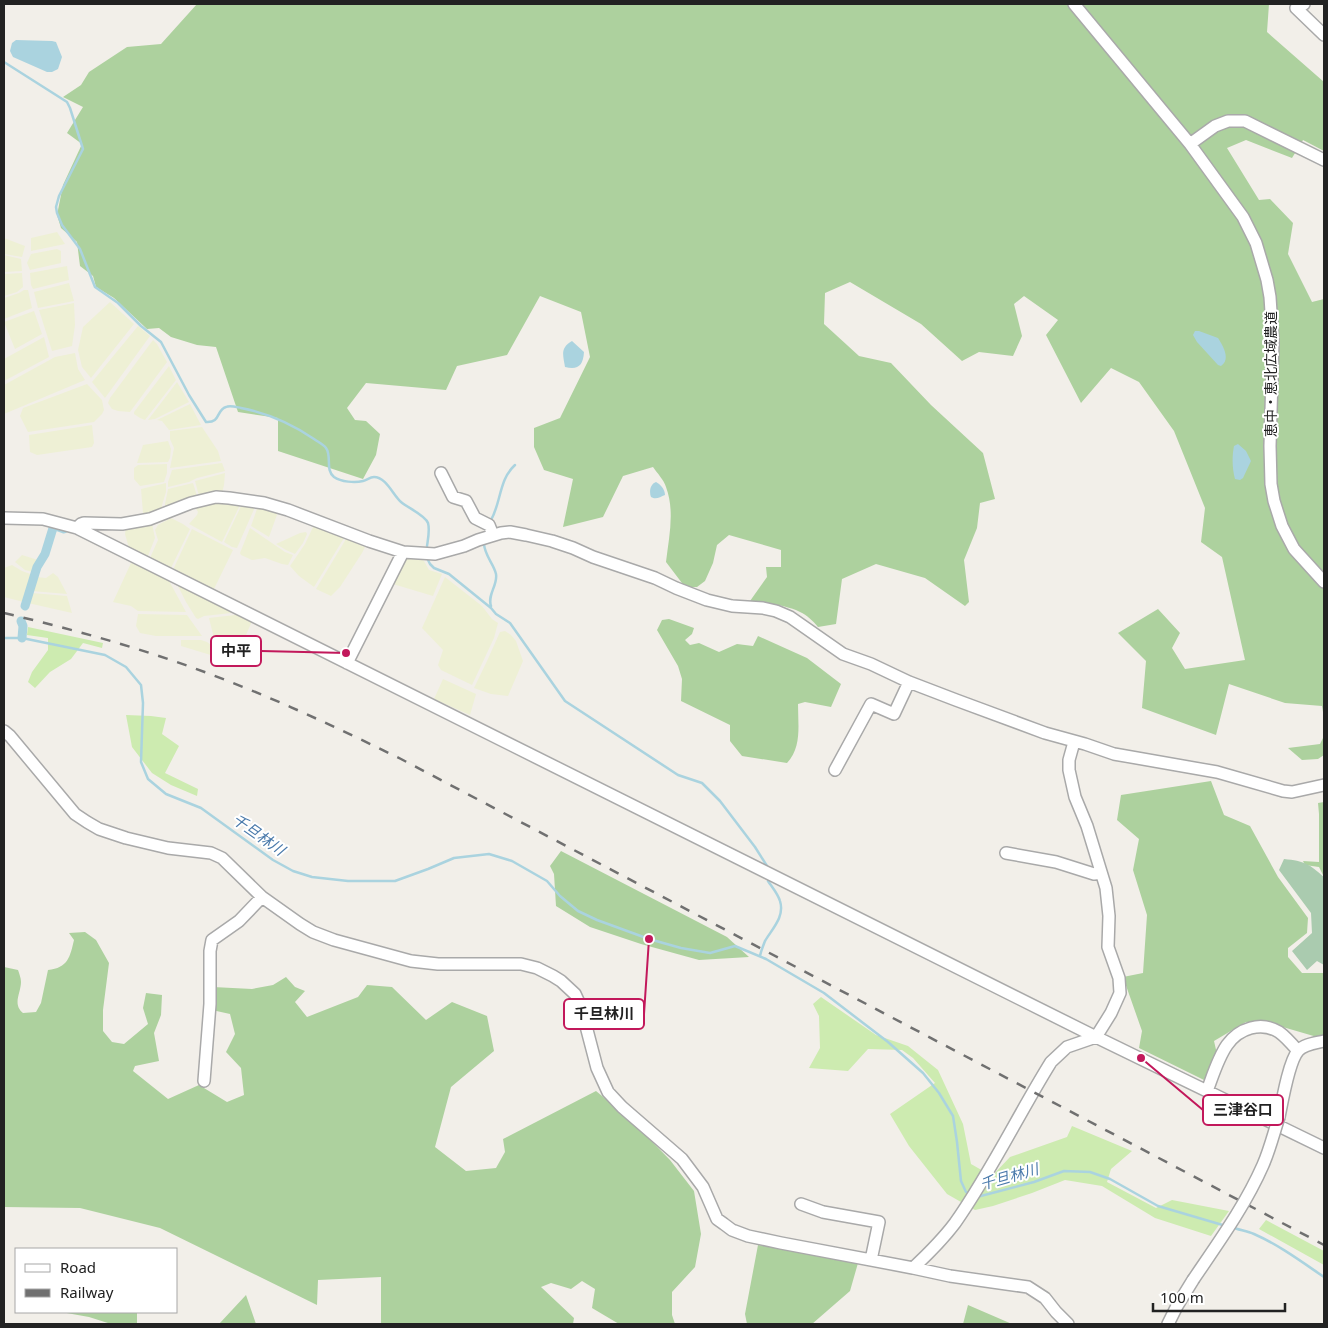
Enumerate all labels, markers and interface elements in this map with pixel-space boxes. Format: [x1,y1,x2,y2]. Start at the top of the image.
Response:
street label: 恵中・恵北広域農道 [1261,311,1280,437]
callout: 中平 [211,636,261,666]
text: 中平 [221,640,251,660]
water label: 千旦林川 [229,809,291,861]
callout: 千旦林川 [564,999,644,1029]
text: 千旦林川 [574,1003,634,1023]
callout: 三津谷口 [1203,1095,1283,1125]
text: 三津谷口 [1213,1099,1273,1119]
water label: 千旦林川 [977,1158,1043,1194]
legend [15,1248,178,1313]
text: Road [60,1257,96,1277]
scale bar [1153,1280,1286,1312]
text: Railway [60,1282,114,1302]
text: 100 m [1160,1287,1204,1307]

